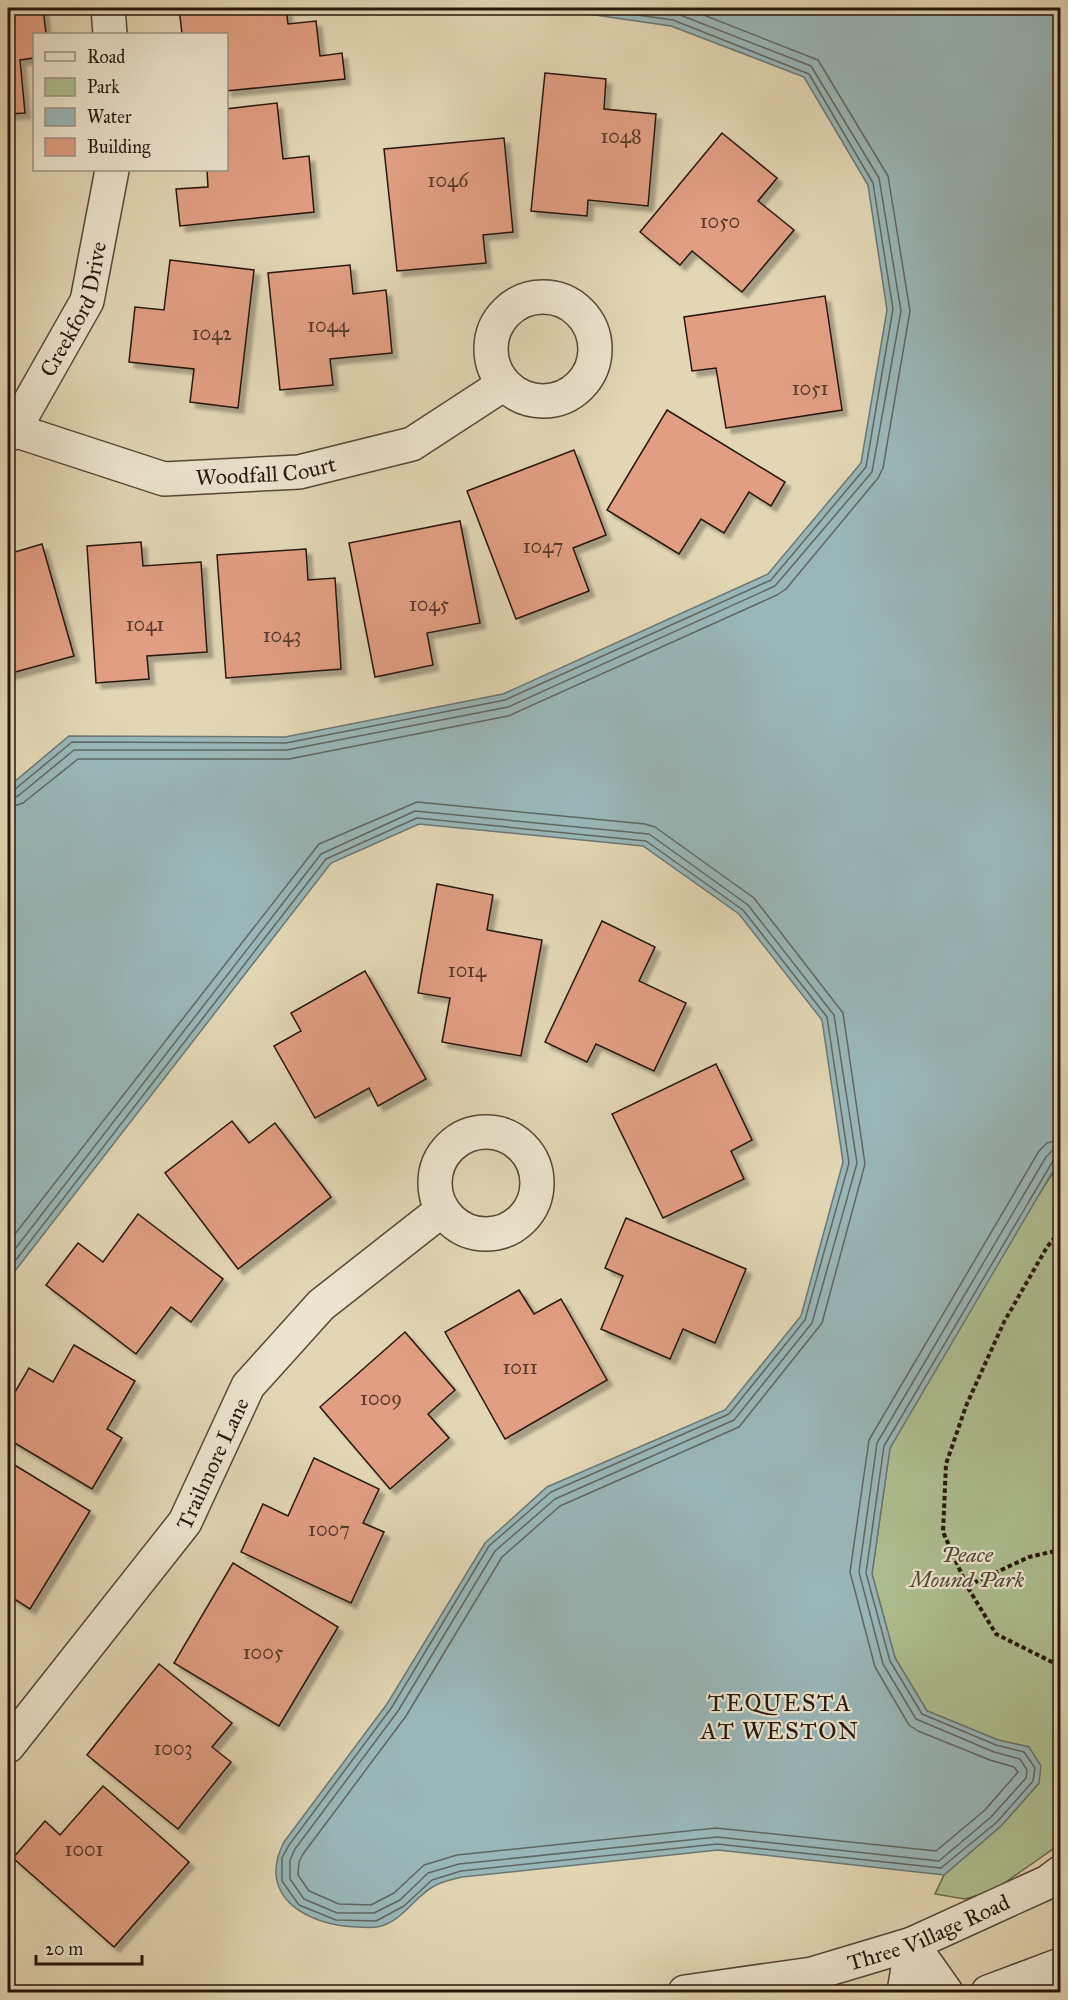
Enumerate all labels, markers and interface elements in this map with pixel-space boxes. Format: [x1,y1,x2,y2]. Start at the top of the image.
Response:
legend [33,33,228,171]
text: Road [87,46,125,68]
text: Park [87,76,120,98]
text: Water [87,106,132,128]
house number: 1048 [600,124,642,148]
text: Building [87,136,151,159]
house number: 1046 [428,168,469,192]
house number: 1050 [700,209,740,233]
street label: Creekford Drive [34,239,112,381]
house number: 1044 [307,313,350,337]
house number: 1042 [192,321,232,345]
house number: 1051 [792,376,828,400]
street label: Woodfall Court [195,450,339,491]
house number: 1047 [523,534,563,558]
house number: 1045 [409,592,449,616]
house number: 1041 [126,612,164,636]
house number: 1043 [263,623,301,647]
house number: 1014 [448,958,487,982]
house number: 1011 [502,1355,538,1379]
house number: 1009 [360,1386,402,1410]
street label: Trailmore Lane [170,1393,255,1534]
house number: 1007 [308,1517,350,1541]
park label: Peace Mound Park [908,1541,1024,1593]
house number: 1005 [243,1640,283,1664]
district label: TEQUESTA AT WESTON [699,1688,860,1746]
house number: 1003 [153,1736,193,1760]
house number: 1001 [65,1837,104,1861]
street label: Three Village Road [844,1888,1014,1977]
scale bar [36,1928,142,1966]
text: 20 m [45,1938,83,1960]

